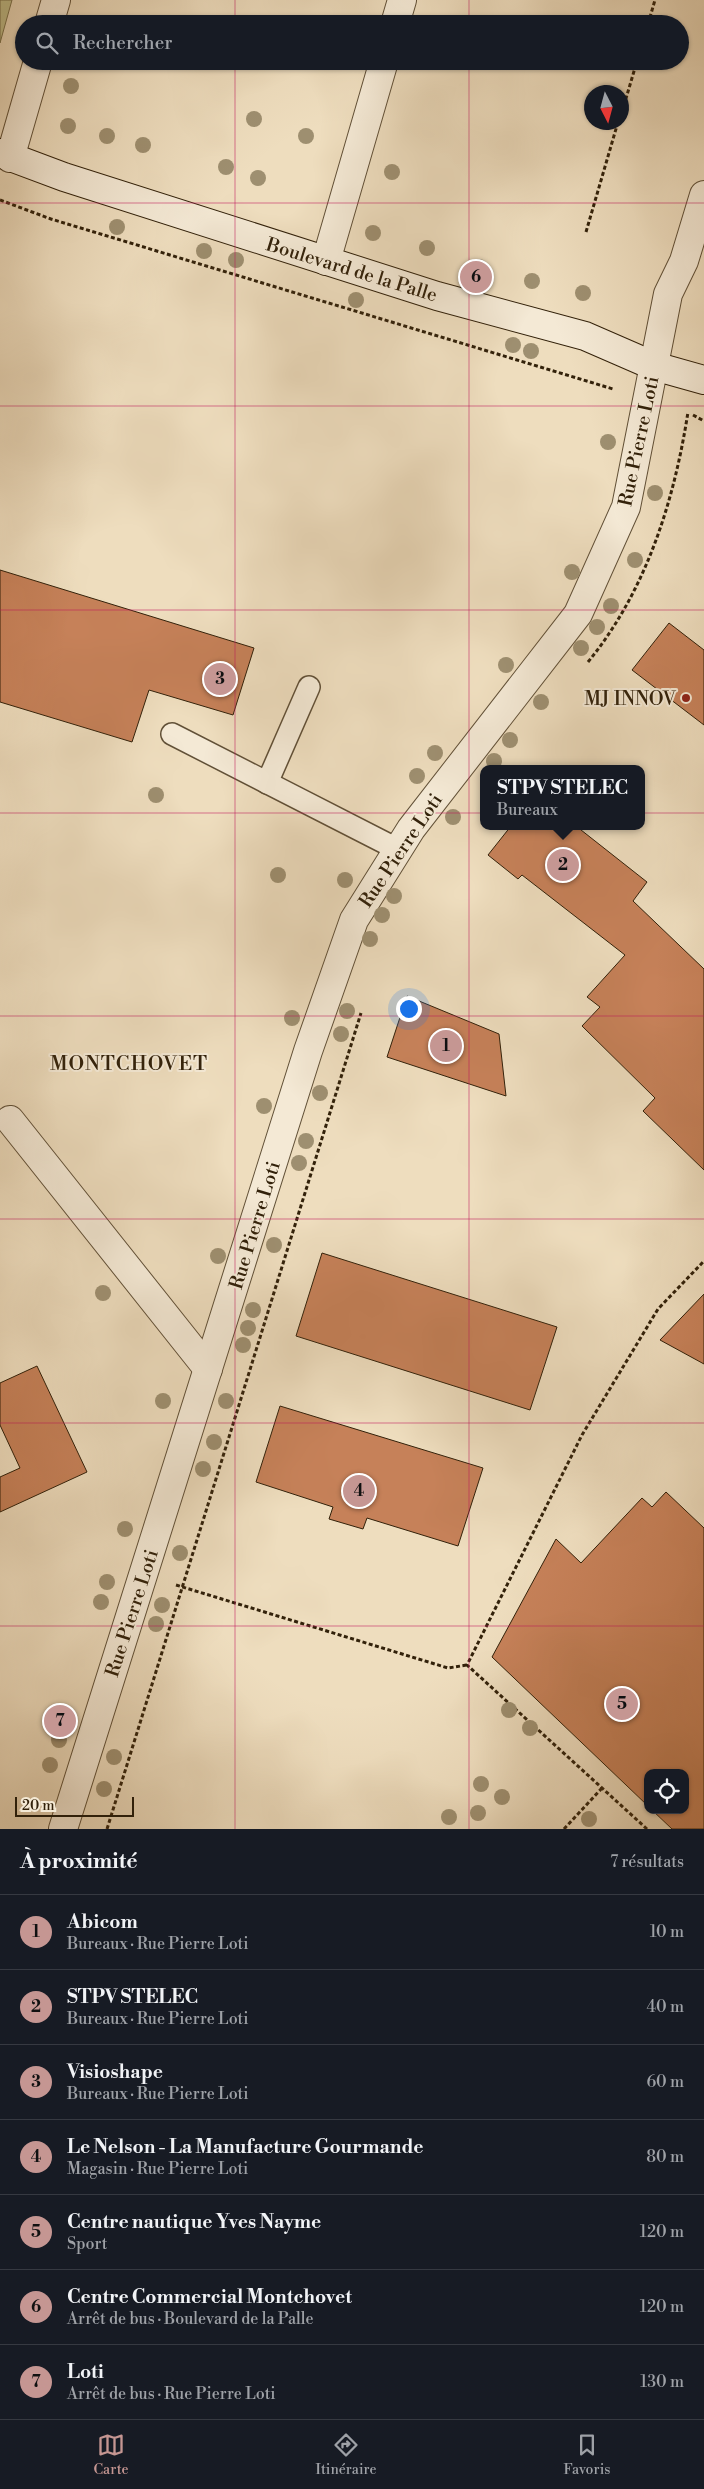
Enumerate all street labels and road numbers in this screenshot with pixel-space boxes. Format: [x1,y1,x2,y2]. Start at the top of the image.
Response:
street label: Boulevard de la Palle [262,232,440,307]
street label: Rue Pierre Loti [613,374,664,509]
street label: Rue Pierre Loti [354,789,448,912]
street label: Rue Pierre Loti [224,1158,286,1292]
street label: Rue Pierre Loti [100,1547,164,1680]

